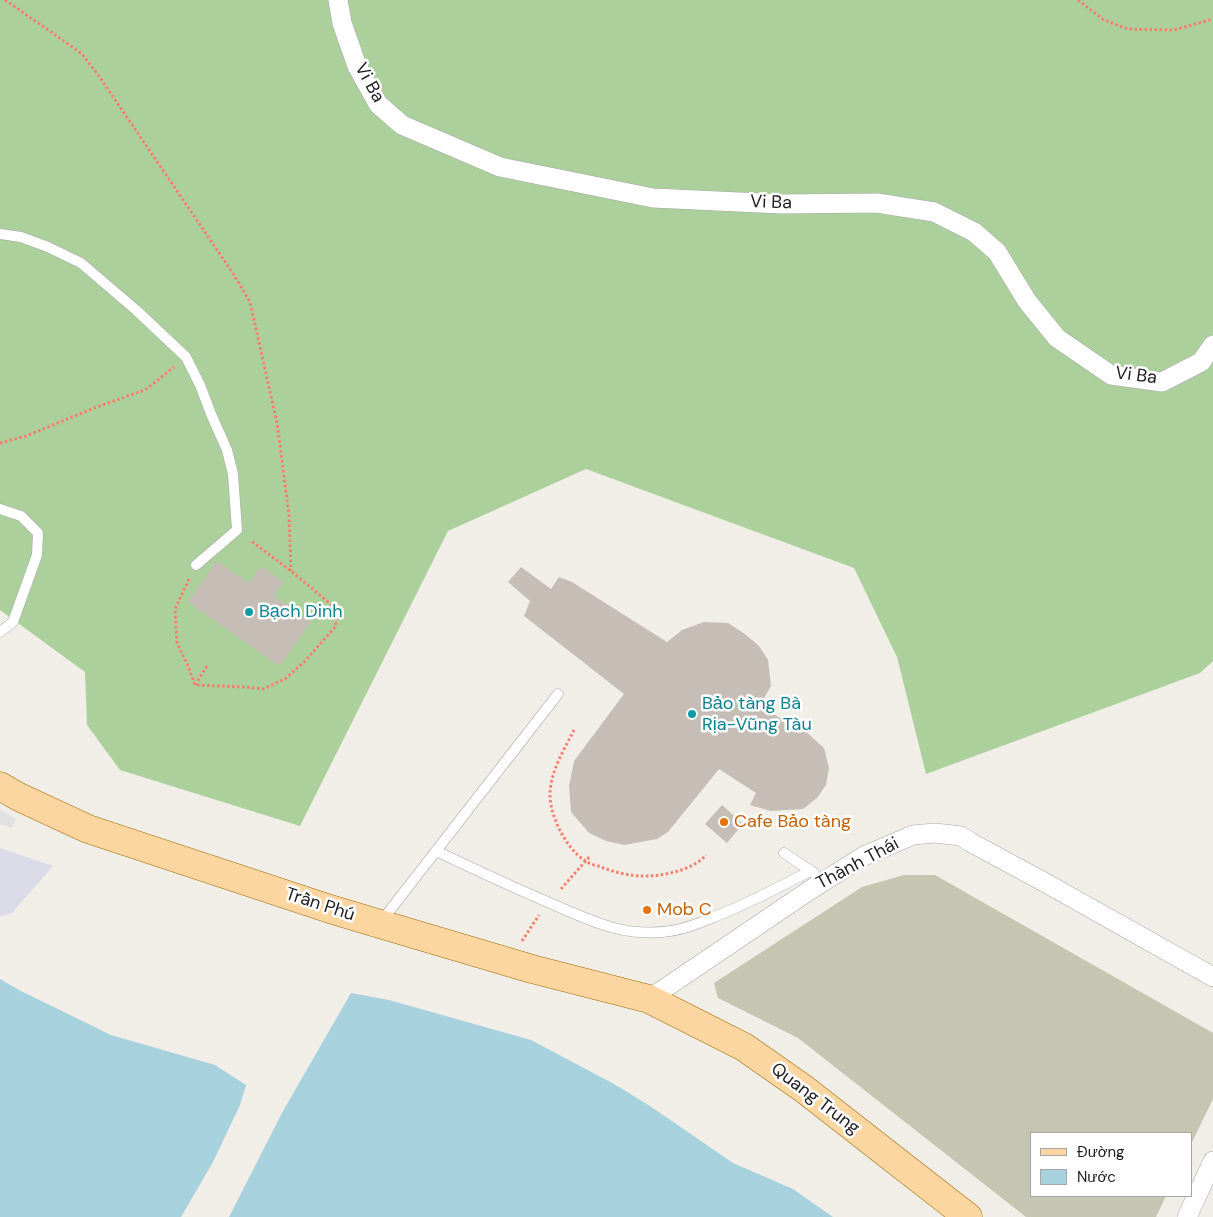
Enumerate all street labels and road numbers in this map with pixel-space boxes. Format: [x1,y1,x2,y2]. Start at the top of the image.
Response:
street label: Vi Ba [349,59,389,107]
street label: Vi Ba [750,191,792,215]
street label: Vi Ba [1114,363,1158,389]
street label: Thành Thái [813,833,903,895]
street label: Trần Phú [283,884,357,926]
street label: Quang Trung [766,1059,864,1139]

